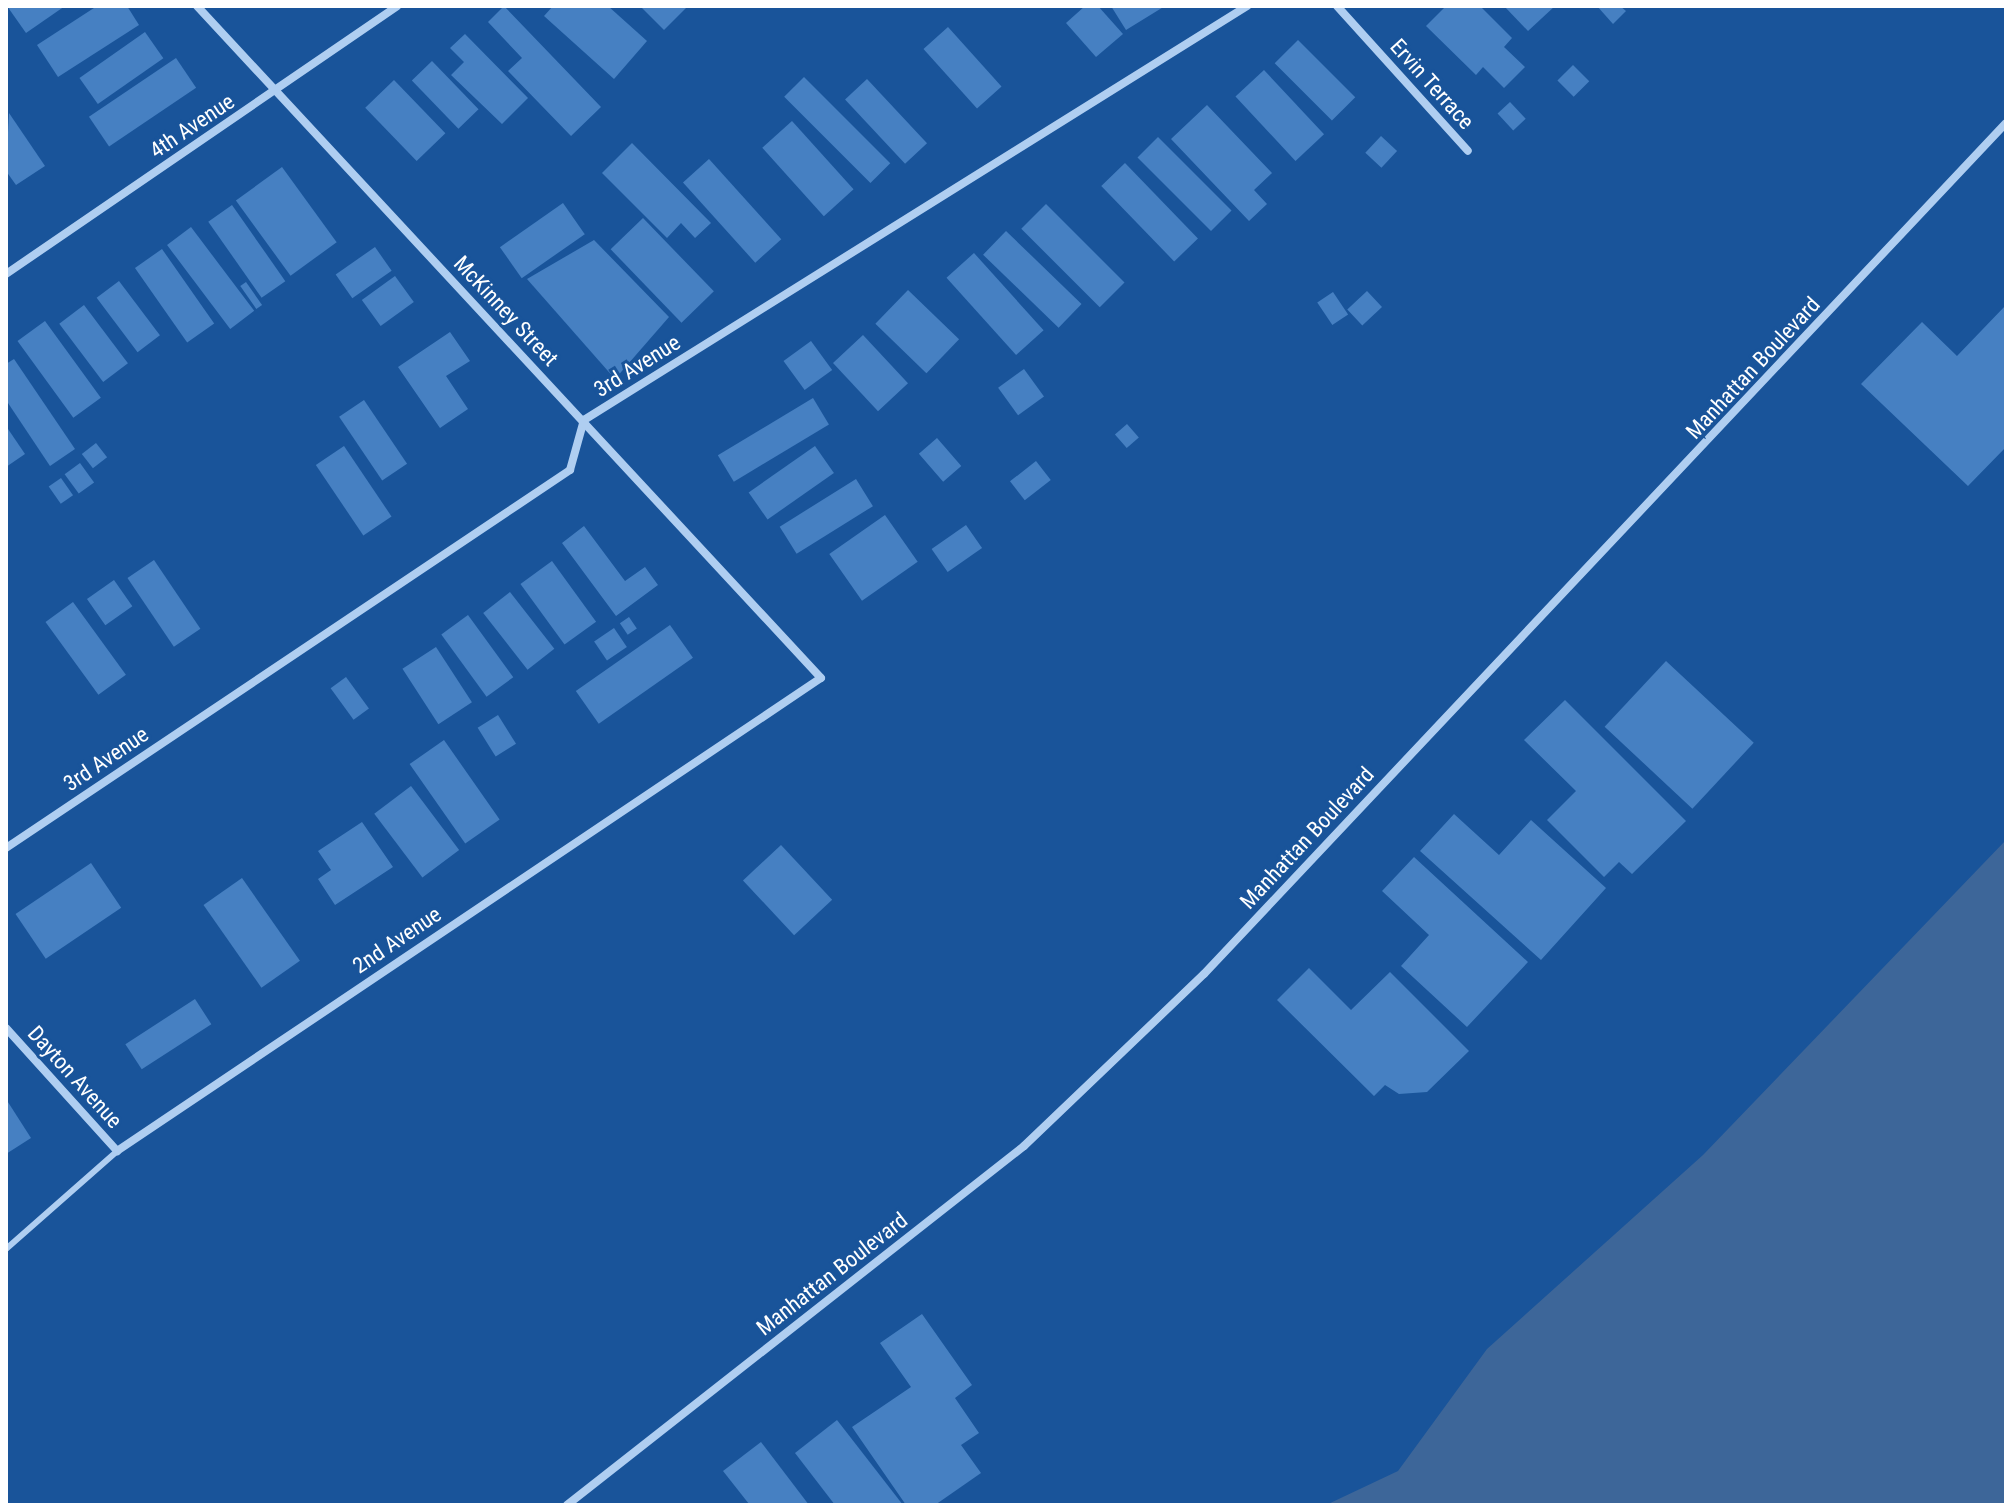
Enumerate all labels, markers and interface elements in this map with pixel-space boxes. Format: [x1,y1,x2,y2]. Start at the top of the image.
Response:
street label: Ervin Terrace [1384,33,1480,135]
street label: 4th Avenue [145,88,239,164]
street label: McKinney Street [448,250,564,372]
street label: Manhattan Boulevard [1680,292,1826,444]
street label: 3rd Avenue [589,329,685,403]
street label: 3rd Avenue [59,721,153,797]
street label: Manhattan Boulevard [1234,762,1380,914]
street label: 2nd Avenue [348,901,446,979]
street label: Dayton Avenue [22,1020,128,1134]
street label: Manhattan Boulevard [751,1207,913,1341]

